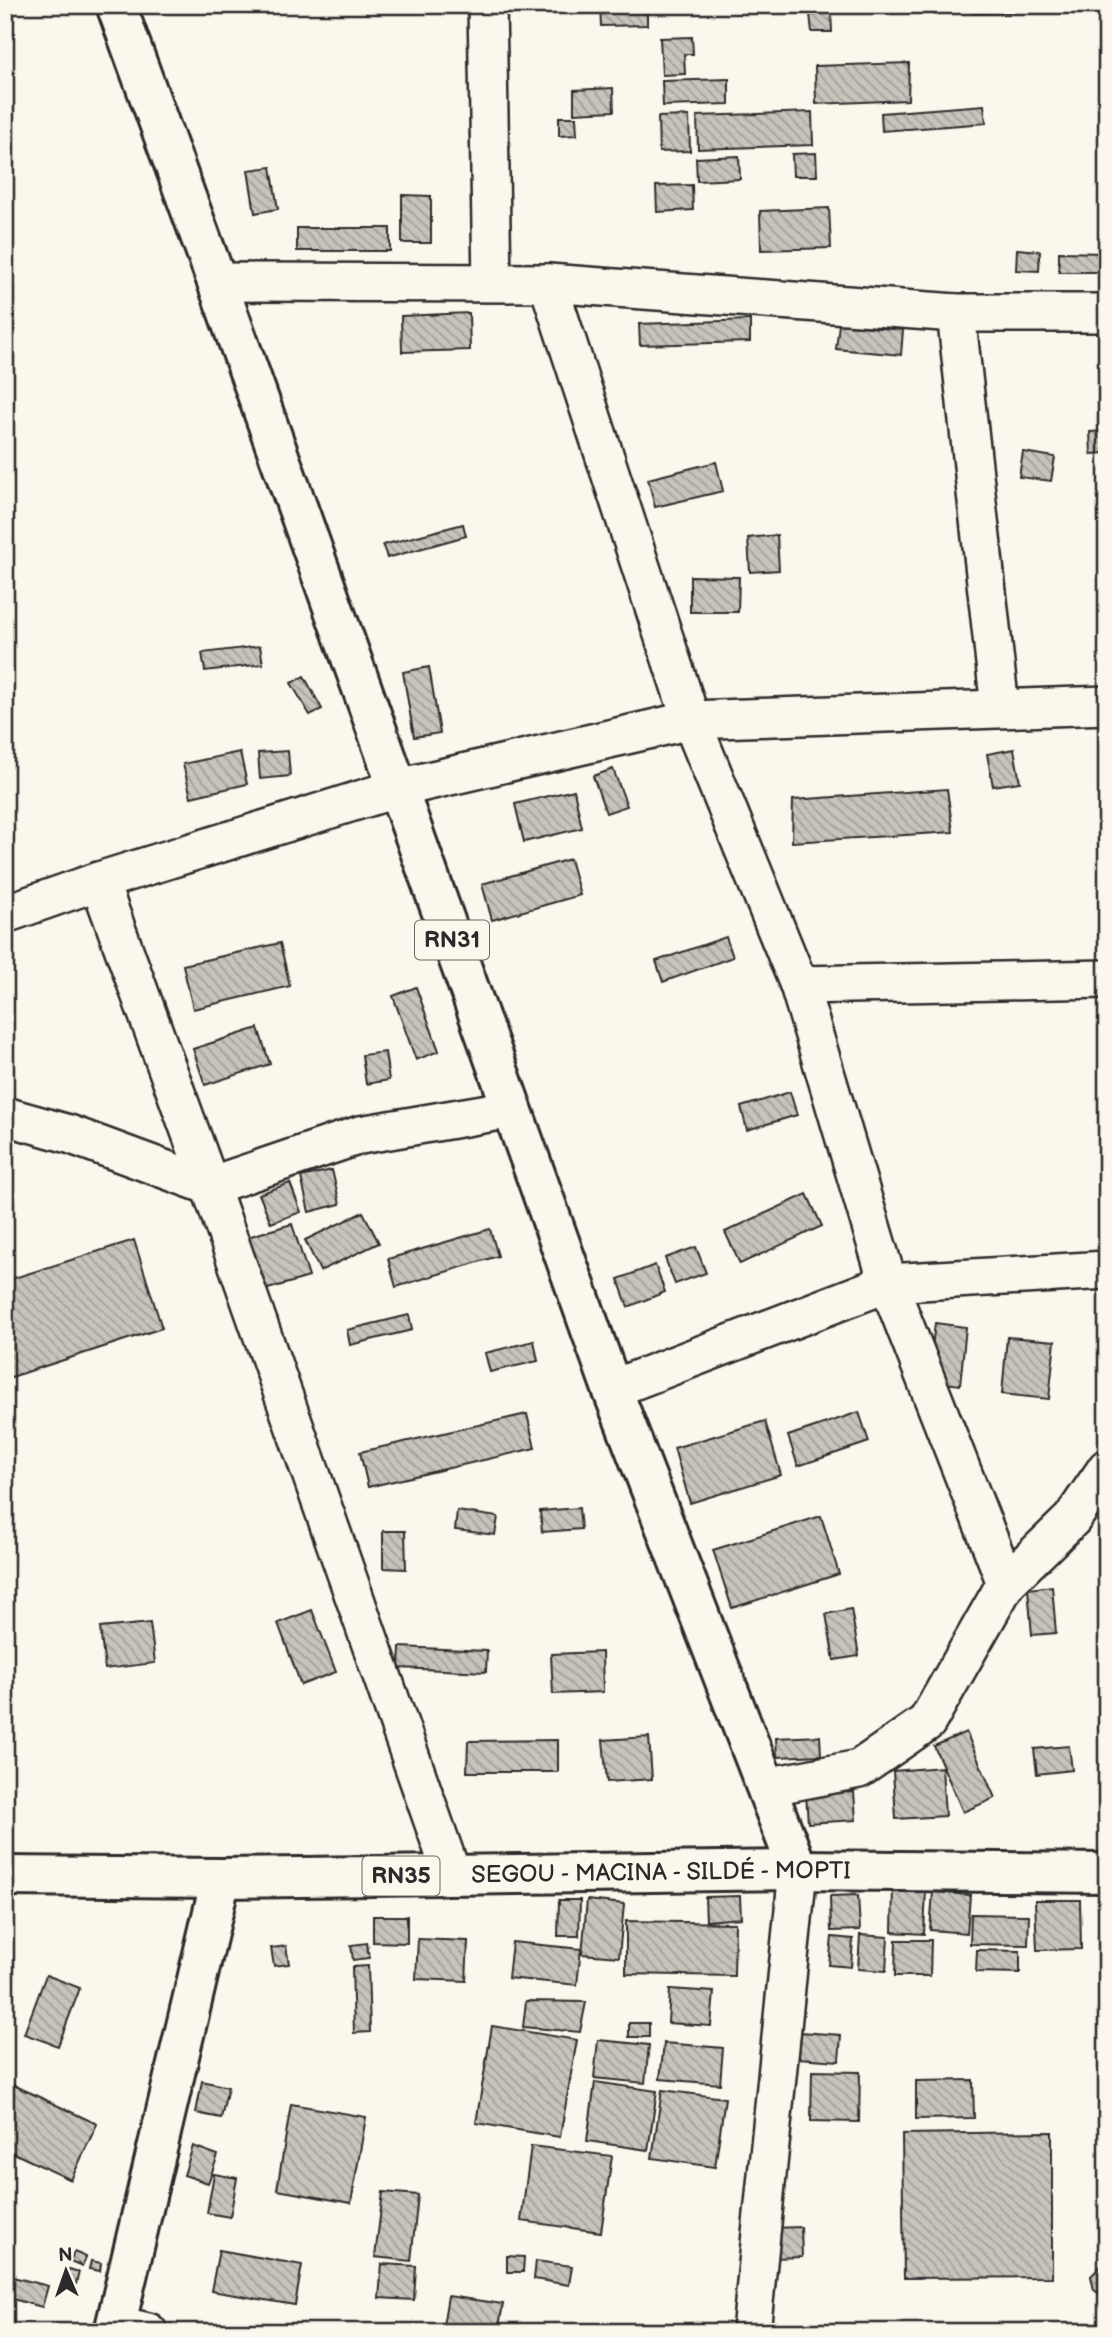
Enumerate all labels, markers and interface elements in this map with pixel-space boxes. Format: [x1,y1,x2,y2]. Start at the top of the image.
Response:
road number: RN31 [415,920,489,959]
street label: SEGOU - MACINA - SILDÉ - MOPTI [471,1855,851,1889]
road number: RN35 [362,1856,440,1896]
north arrow [32,2236,102,2306]
text: N [58,2244,73,2267]

